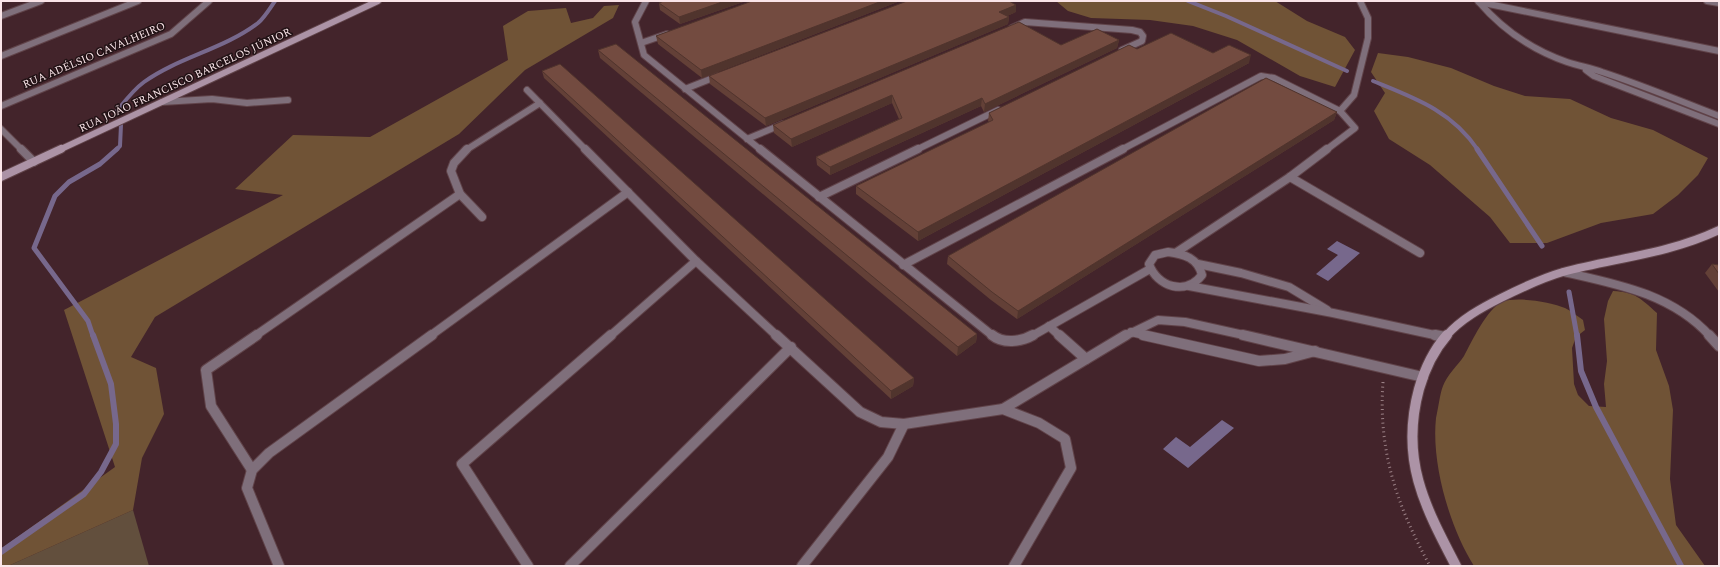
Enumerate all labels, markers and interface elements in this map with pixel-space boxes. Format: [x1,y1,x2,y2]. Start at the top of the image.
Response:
street label: RUA ADÉLSIO CAVALHEIRO [20,17,168,93]
street label: RUA JOÃO FRANCISCO BARCELOS JÚNIOR [76,23,294,137]

